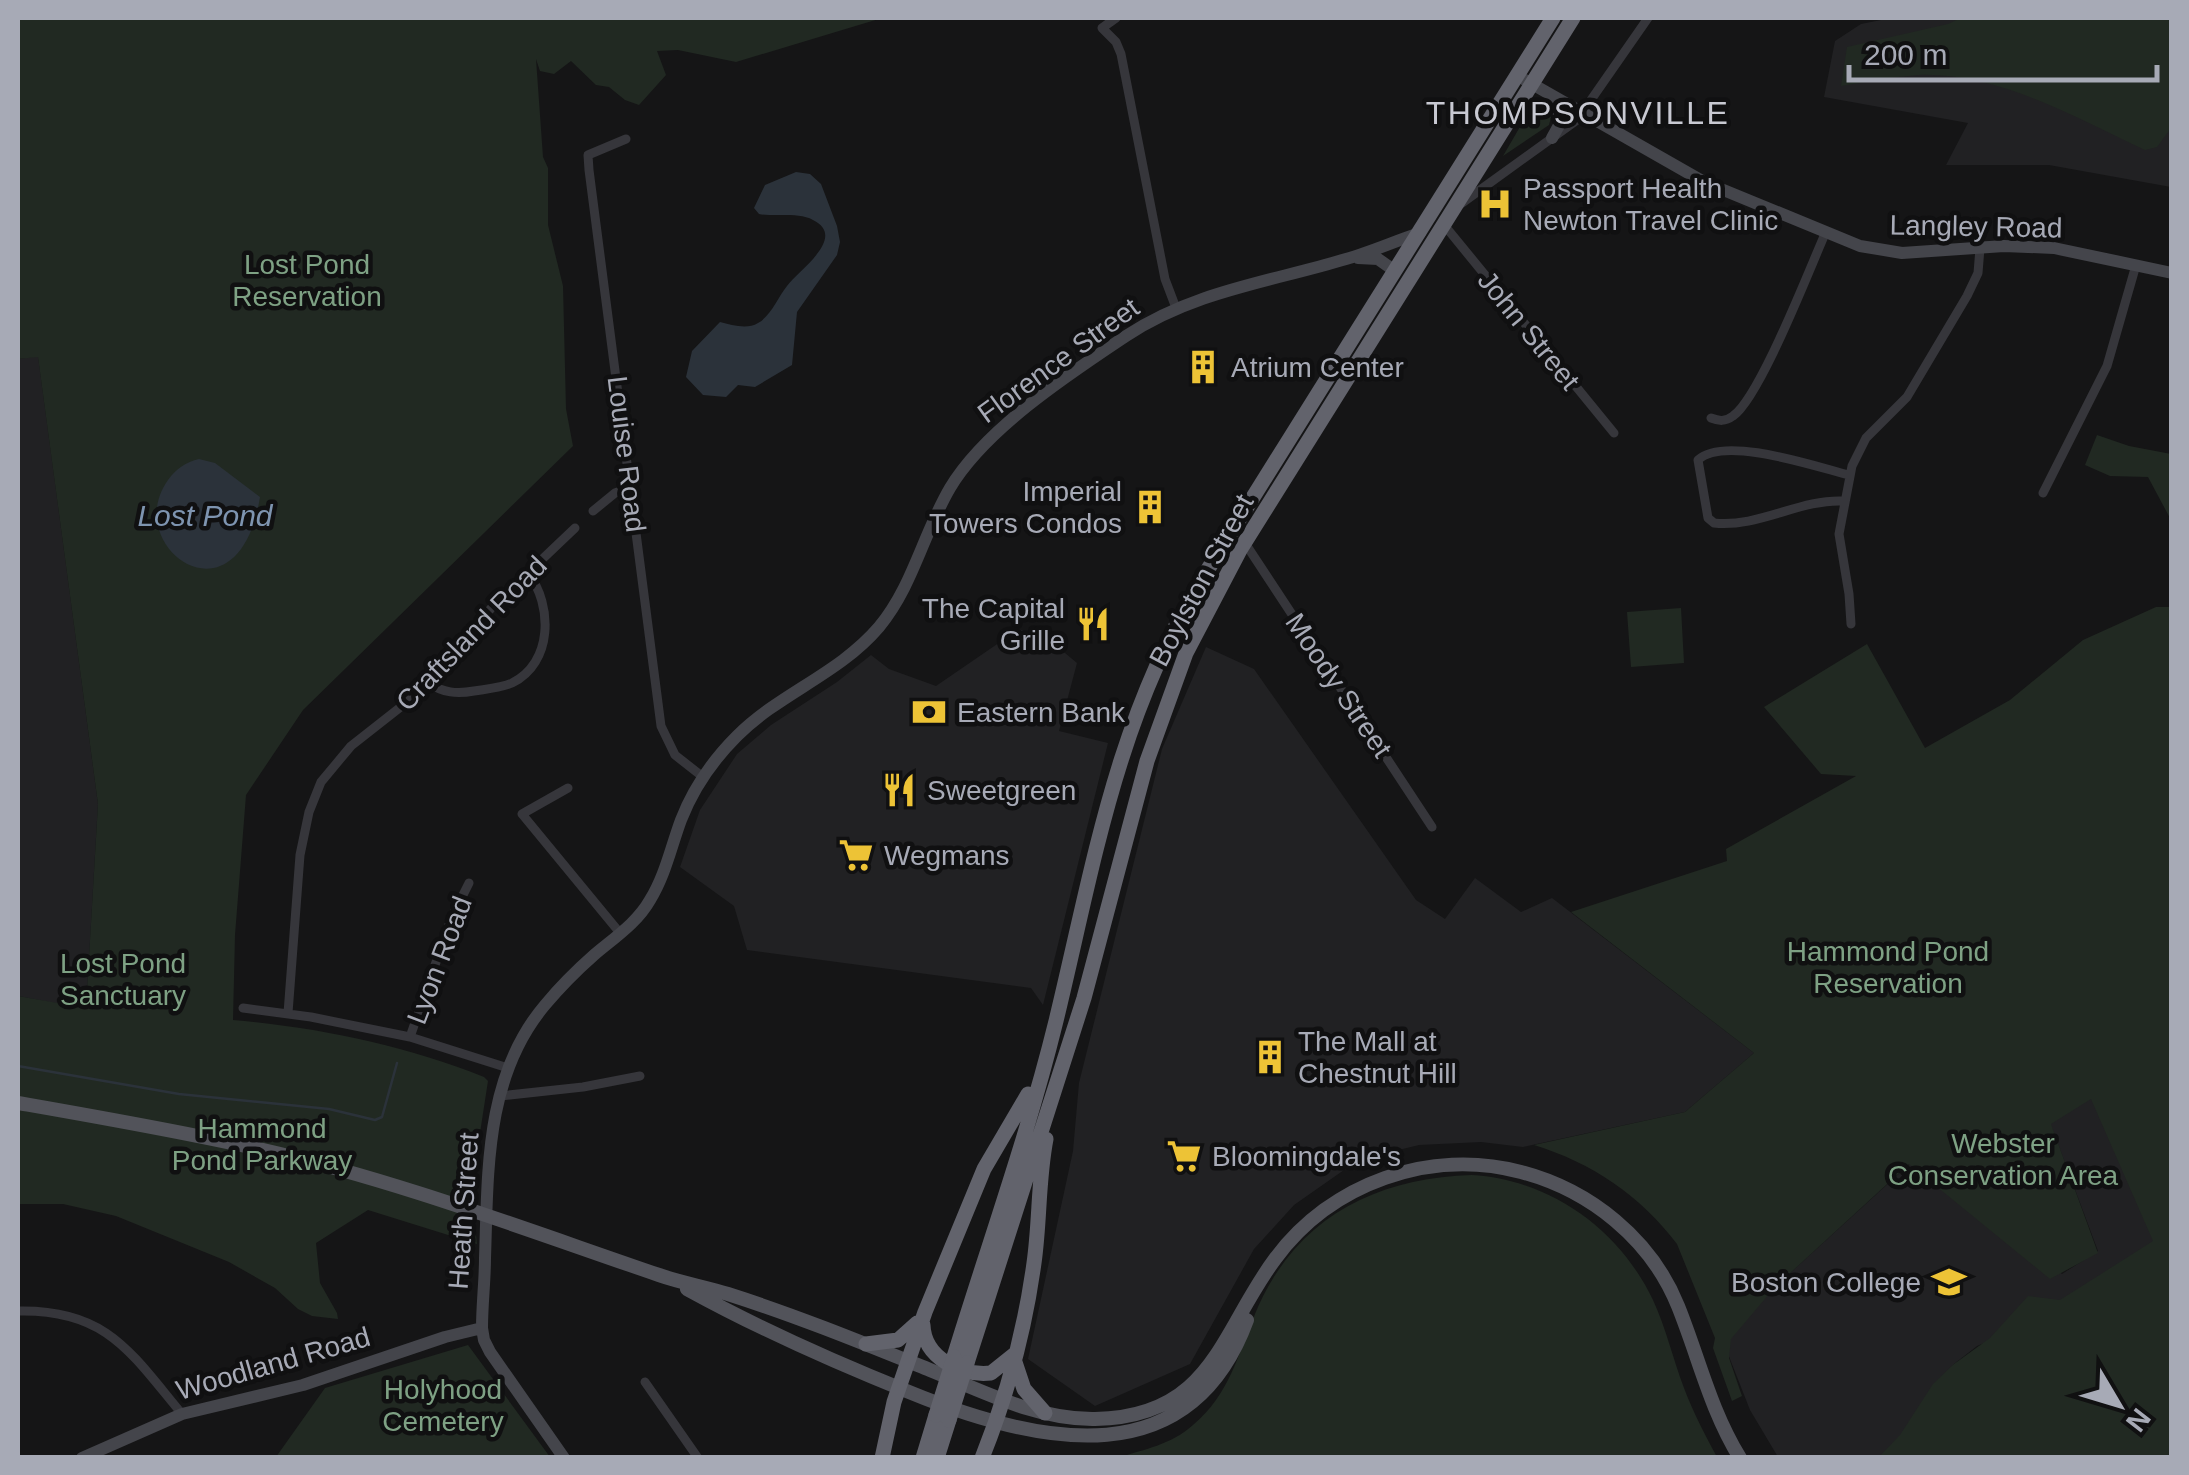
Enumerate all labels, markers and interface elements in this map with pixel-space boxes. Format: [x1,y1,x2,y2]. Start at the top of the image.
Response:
scale bar [1849,20,2156,82]
text: 200 m [1864,38,1947,71]
district label: THOMPSONVILLE [1426,95,1730,131]
place label: Passport Health Newton Travel Clinic [1523,173,1778,236]
hospital icon: Passport Health Newton Travel Clinic [1476,185,1514,223]
street label: Langley Road [1889,209,2063,244]
park label: Lost Pond Reservation [232,249,382,312]
street label: John Street [1472,265,1586,396]
street label: Florence Street [972,291,1145,429]
building icon: Atrium Center [1184,348,1222,386]
place label: Atrium Center [1231,352,1404,383]
street label: Louise Road [602,374,651,534]
place label: Imperial Towers Condos [929,476,1122,539]
building icon: Imperial Towers Condos [1131,488,1169,526]
street label: Boylston Street [1143,489,1260,671]
water label: Lost Pond [137,499,274,532]
street label: Craftsland Road [390,550,553,717]
place label: The Capital Grille [922,593,1065,656]
restaurant icon: The Capital Grille [1074,605,1112,643]
street label: Moody Street [1279,608,1398,763]
bank icon: Eastern Bank [910,693,948,731]
place label: Eastern Bank [957,697,1126,728]
restaurant icon: Sweetgreen [880,771,918,809]
place label: Sweetgreen [927,775,1076,806]
supermarket icon: Wegmans [837,836,875,874]
place label: Wegmans [884,840,1010,871]
street label: Lyon Road [401,892,478,1028]
park label: Hammond Pond Reservation [1787,936,1989,999]
park label: Lost Pond Sanctuary [60,948,186,1011]
place label: The Mall at Chestnut Hill [1298,1026,1457,1089]
building icon: The Mall at Chestnut Hill [1251,1038,1289,1076]
park label: Hammond Pond Parkway [172,1113,352,1176]
park label: Webster Conservation Area [1888,1128,2119,1191]
street label: Heath Street [443,1131,484,1291]
supermarket icon: Bloomingdale's [1165,1137,1203,1175]
place label: Bloomingdale's [1212,1141,1401,1172]
school or university icon: Boston College [1930,1263,1968,1301]
place label: Boston College [1731,1267,1921,1298]
street label: Woodland Road [173,1321,374,1406]
north arrow [2069,1355,2169,1455]
park label: Holyhood Cemetery [382,1374,504,1437]
text: N [2120,1403,2157,1438]

